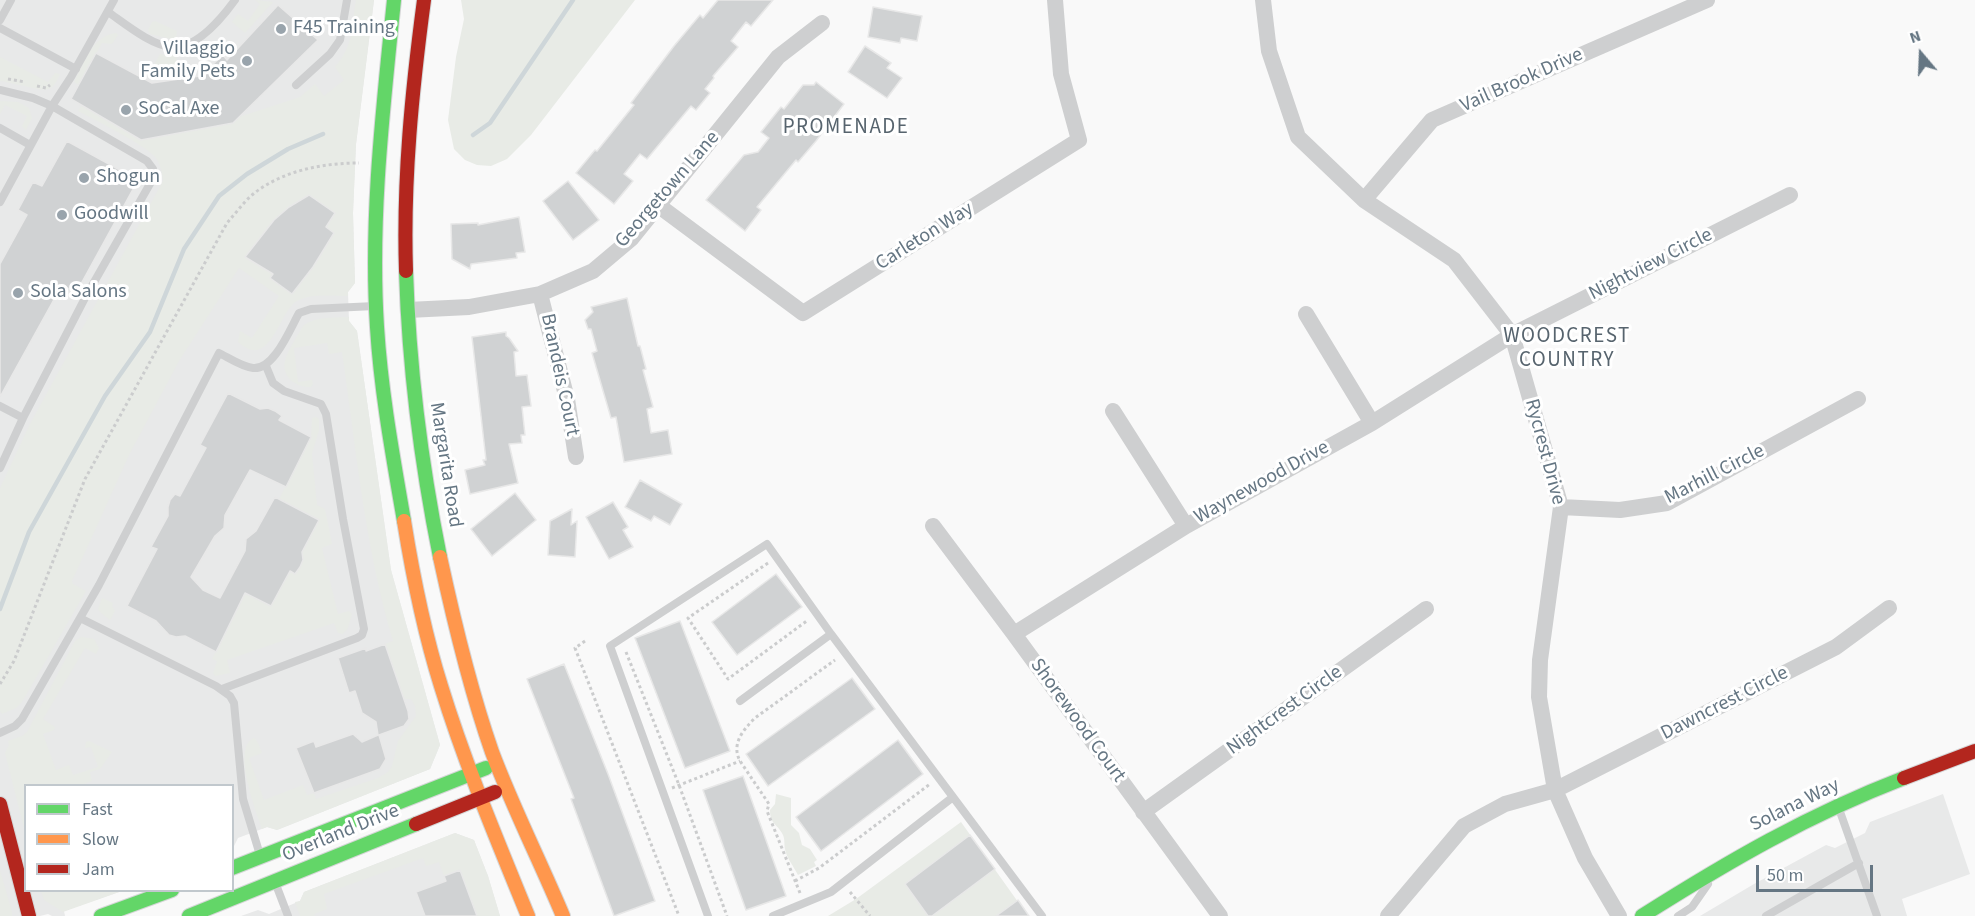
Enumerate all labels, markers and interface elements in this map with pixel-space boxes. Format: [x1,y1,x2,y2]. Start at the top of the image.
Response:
place label: F45 Training [293,17,395,41]
marker: F45 Training [274,22,288,36]
north arrow [1891,24,1951,84]
text: N [1907,25,1924,49]
place label: Villaggio Family Pets [140,38,235,85]
street label: Vail Brook Drive [1457,43,1587,119]
marker: Villaggio Family Pets [240,54,254,68]
place label: SoCal Axe [138,98,219,122]
marker: SoCal Axe [119,103,133,117]
district label: PROMENADE [783,115,909,141]
street label: Georgetown Lane [611,127,725,253]
place label: Shogun [96,166,160,190]
marker: Shogun [77,171,91,185]
street label: Carleton Way [872,198,978,276]
place label: Goodwill [74,203,149,227]
marker: Goodwill [55,208,69,222]
street label: Nightview Circle [1585,224,1717,306]
place label: Sola Salons [30,281,127,305]
marker: Sola Salons [11,286,25,300]
street label: Brandeis Court [534,312,584,438]
district label: WOODCREST COUNTRY [1503,324,1631,374]
street label: Rycrest Drive [1518,396,1570,508]
street label: Margarita Road [423,401,467,529]
street label: Waynewood Drive [1190,436,1334,530]
street label: Marhill Circle [1661,440,1769,510]
street label: Shorewood Court [1024,654,1130,788]
street label: Nightcrest Circle [1223,661,1347,761]
street label: Dawncrest Circle [1657,662,1793,746]
street label: Solana Way [1746,774,1844,838]
legend [24,784,234,892]
text: Fast [82,797,113,822]
street label: Overland Drive [279,800,403,868]
text: Slow [82,827,119,852]
scale bar [1759,853,1876,891]
text: Jam [82,857,115,882]
text: 50 m [1767,863,1803,888]

